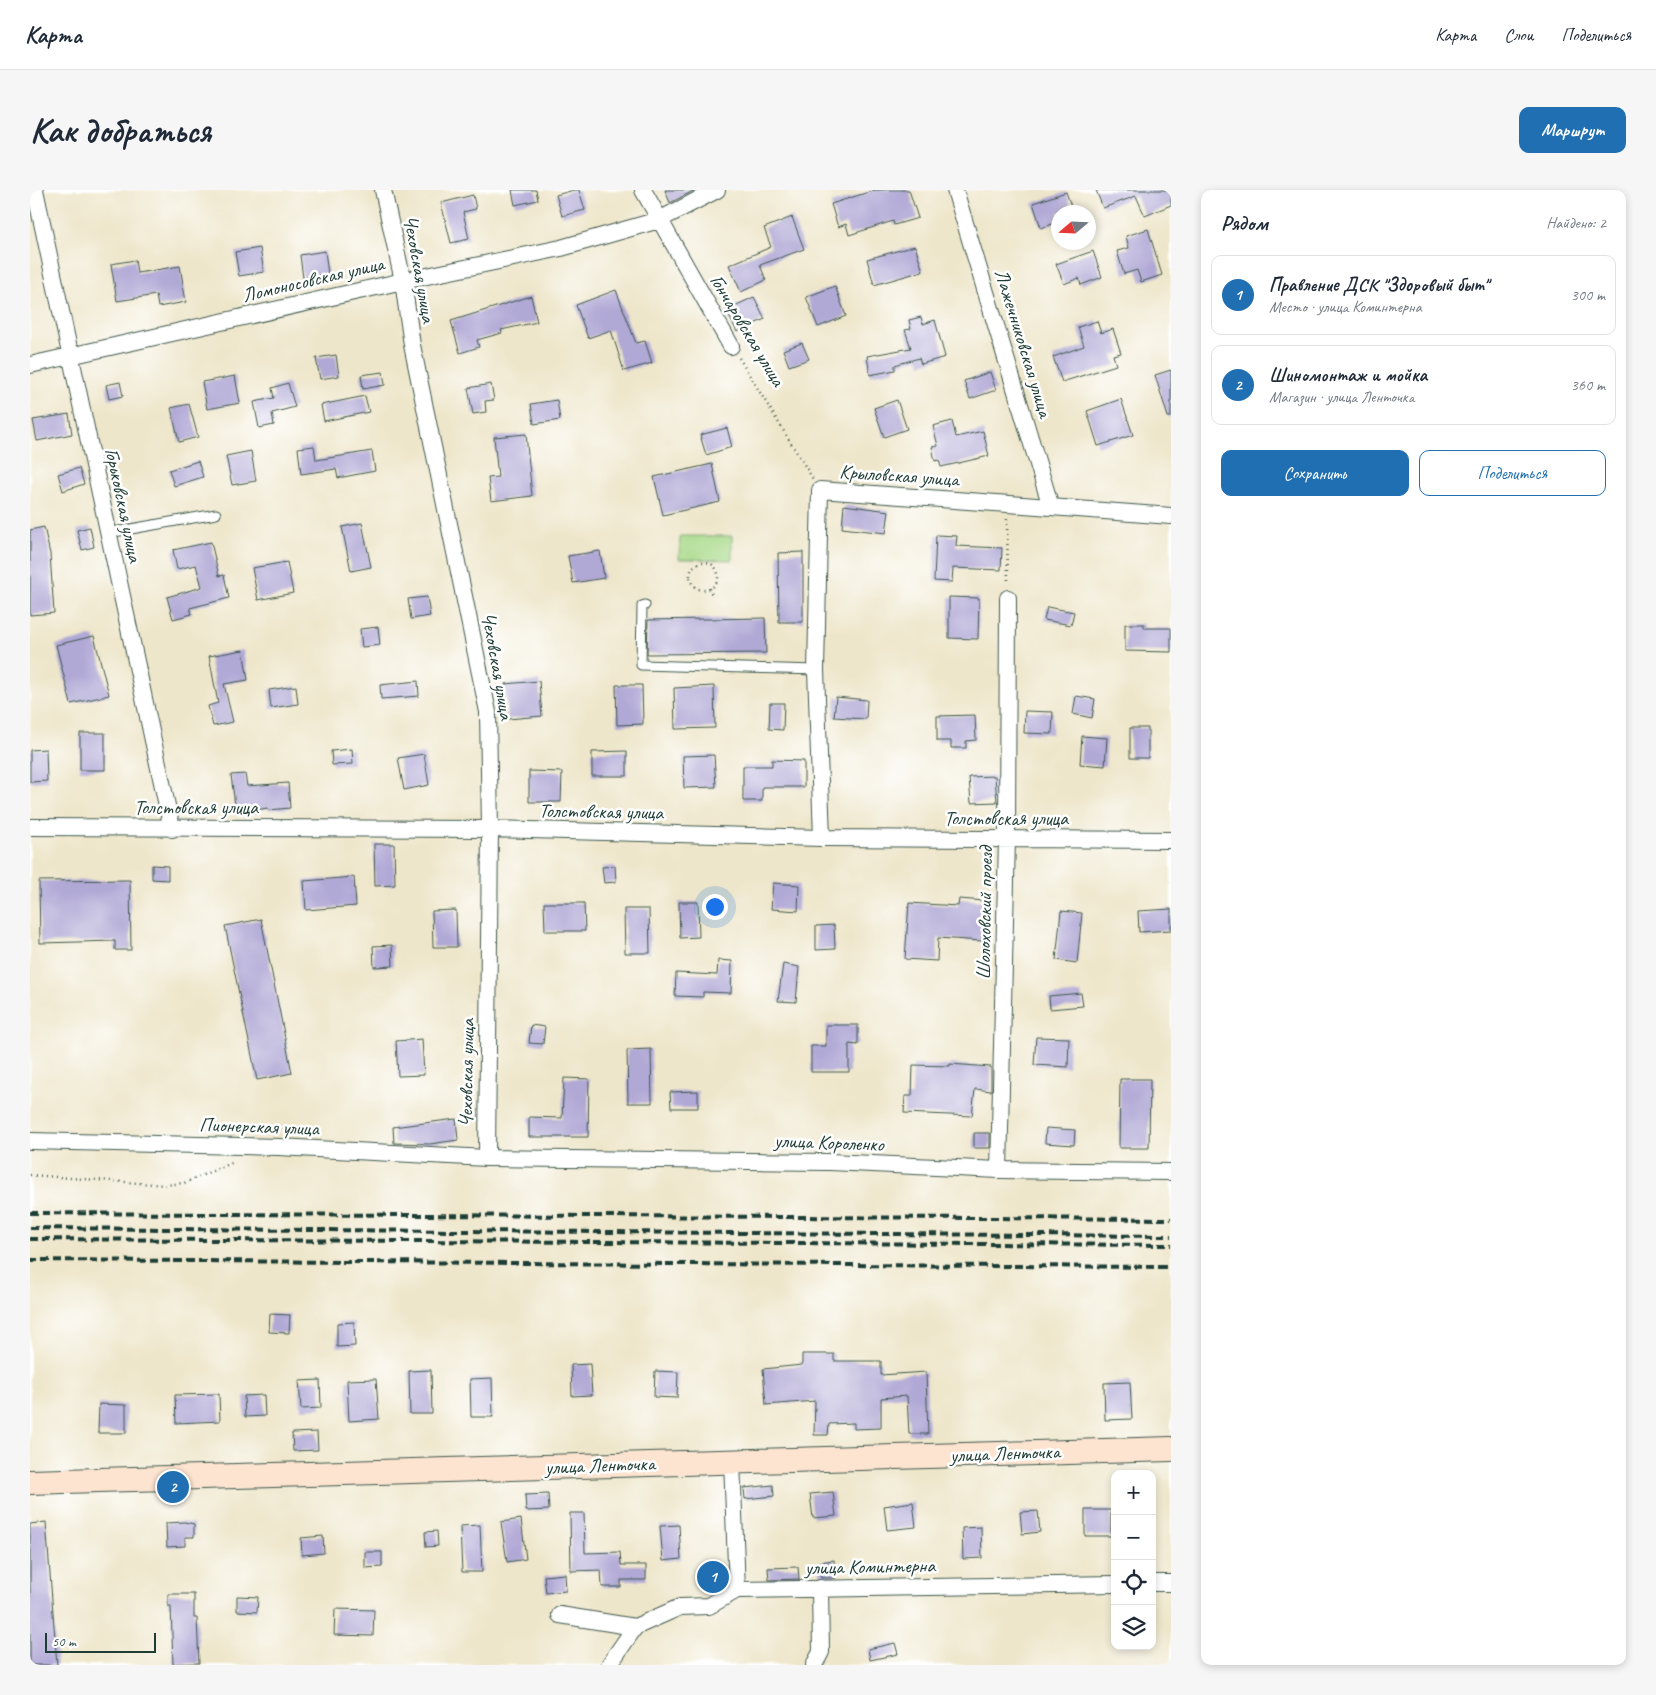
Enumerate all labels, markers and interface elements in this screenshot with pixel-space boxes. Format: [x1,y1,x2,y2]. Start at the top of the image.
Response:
text: Карта [25,20,82,50]
text: Карта [1435,24,1476,46]
text: Слои [1504,24,1533,46]
text: Поделиться [1561,24,1631,46]
button: Маршрут [1519,107,1626,153]
text: Как добраться [30,108,211,153]
north arrow [1051,205,1096,250]
text: Рядом [1221,210,1268,236]
text: Найдено: 2 [1546,213,1606,233]
street label: Чеховская улица [398,214,441,326]
street label: Ломоносовская улица [240,251,388,308]
street label: Лажечниковская улица [989,266,1058,422]
street label: Гончаровская улица [704,270,792,392]
text: Правление ДСК "Здоровый быт" [1269,273,1488,297]
text: 1 [1234,285,1242,305]
text: 300 m [1571,285,1605,305]
text: Место · улица Коминтерна [1269,297,1422,317]
text: Шиномонтаж и мойка [1269,363,1427,387]
text: 2 [1234,375,1242,395]
text: 360 m [1571,375,1605,395]
text: Магазин · улица Ленточка [1269,387,1414,407]
street label: Горьковская улица [99,446,148,566]
button: Сохранить [1221,450,1409,496]
button: Поделиться [1419,450,1606,496]
street label: Крыловская улица [839,459,961,492]
street label: Чеховская улица [476,611,519,723]
street label: Толстовская улица [134,795,259,820]
street label: Толстовская улица [539,798,664,825]
street label: Толстовская улица [944,806,1069,831]
street label: Шолоховский проезд [971,844,998,980]
your location [702,894,728,920]
street label: Чеховская улица [453,1017,480,1127]
street label: Пионерская улица [199,1112,321,1141]
street label: улица Короленко [773,1128,885,1157]
street label: улица Ленточка [949,1439,1062,1468]
street label: улица Ленточка [544,1451,657,1480]
pin: 2 [157,1468,189,1506]
map controls [1111,1470,1156,1650]
button: + [1111,1470,1156,1515]
button: − [1111,1515,1156,1560]
street label: улица Коминтерна [804,1553,937,1580]
pin: 1 [697,1558,729,1596]
button: locate [1111,1560,1156,1605]
button: layers [1111,1605,1156,1650]
scale bar [45,1630,156,1653]
text: 50 m [52,1633,76,1650]

